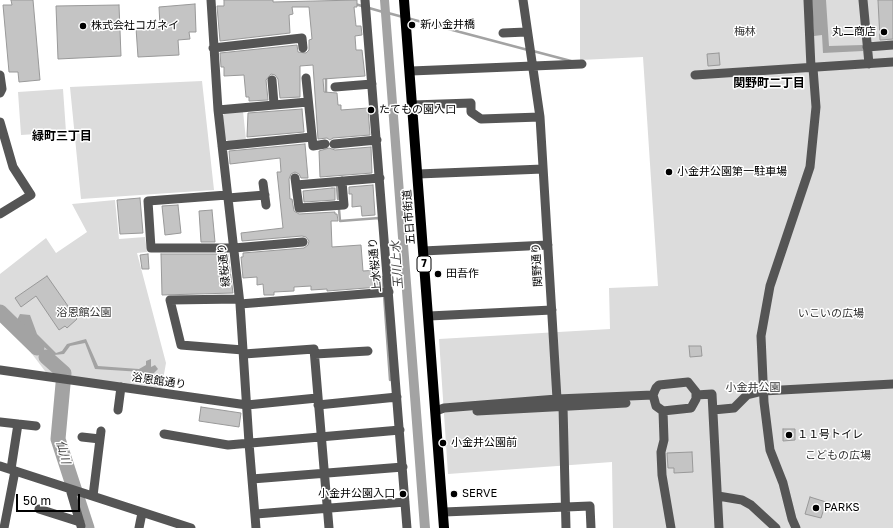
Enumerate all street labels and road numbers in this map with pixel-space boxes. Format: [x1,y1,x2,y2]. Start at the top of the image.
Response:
street label: 五日市街道 [400,189,418,245]
street label: 上水桜通り [366,237,384,293]
street label: 緑桜通り [215,242,233,288]
street label: 関野通り [529,243,545,287]
road number: 7 [417,256,431,272]
street label: 浴恩館通り [131,371,187,391]

